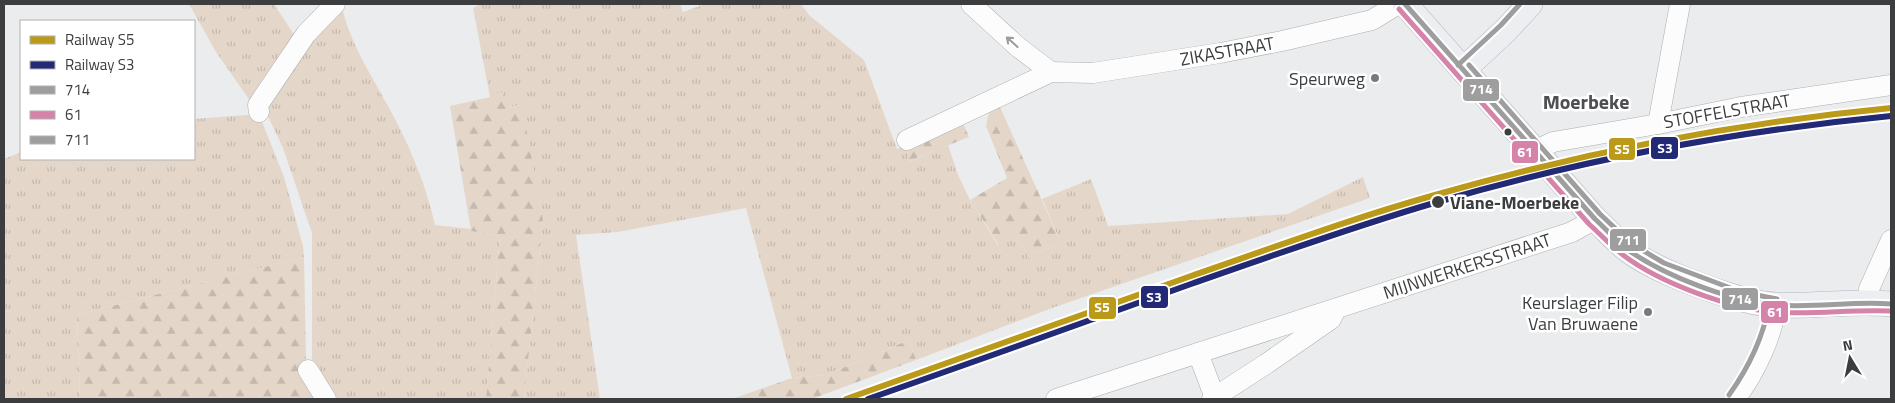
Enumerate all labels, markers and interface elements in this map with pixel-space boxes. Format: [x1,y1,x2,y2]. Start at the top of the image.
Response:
legend [20,20,195,160]
text: Railway S5 [65,28,134,51]
street label: ZIKASTRAAT [1178,29,1277,73]
one-way arrow [1006,36,1019,48]
text: Railway S3 [65,53,134,76]
place label: Speurweg [1289,65,1365,92]
marker: Speurweg [1369,72,1381,84]
text: 714 [65,78,90,101]
line badge: 714 [1462,78,1500,102]
text: 714 [1469,78,1493,99]
district label: Moerbeke [1543,86,1629,117]
street label: STOFFELSTRAAT [1661,86,1793,135]
text: 61 [65,103,82,126]
unlabelled marker [1503,127,1513,137]
text: 711 [65,128,90,151]
line badge: S3 [1650,136,1679,160]
line badge: S5 [1608,137,1636,161]
text: S3 [1657,137,1673,158]
text: S5 [1614,138,1630,159]
line badge: 61 [1511,140,1539,164]
text: 61 [1517,141,1533,162]
place label: Viane-Moerbeke [1450,189,1579,216]
marker: Viane-Moerbeke [1430,194,1446,210]
street label: MIJNWERKERSSTRAAT [1380,226,1555,306]
line badge: 711 [1609,228,1647,252]
text: 711 [1616,229,1640,250]
line badge: S3 [1140,285,1169,309]
text: S3 [1146,286,1162,307]
line badge: 714 [1721,287,1759,311]
text: 714 [1728,288,1752,309]
place label: Keurslager Filip Van Bruwaene [1522,289,1638,337]
line badge: S5 [1088,296,1117,320]
text: S5 [1094,296,1110,317]
line badge: 61 [1760,300,1789,324]
text: 61 [1767,301,1783,322]
marker: Keurslager Filip Van Bruwaene [1642,306,1654,318]
north arrow [1825,333,1875,383]
text: N [1841,334,1854,356]

